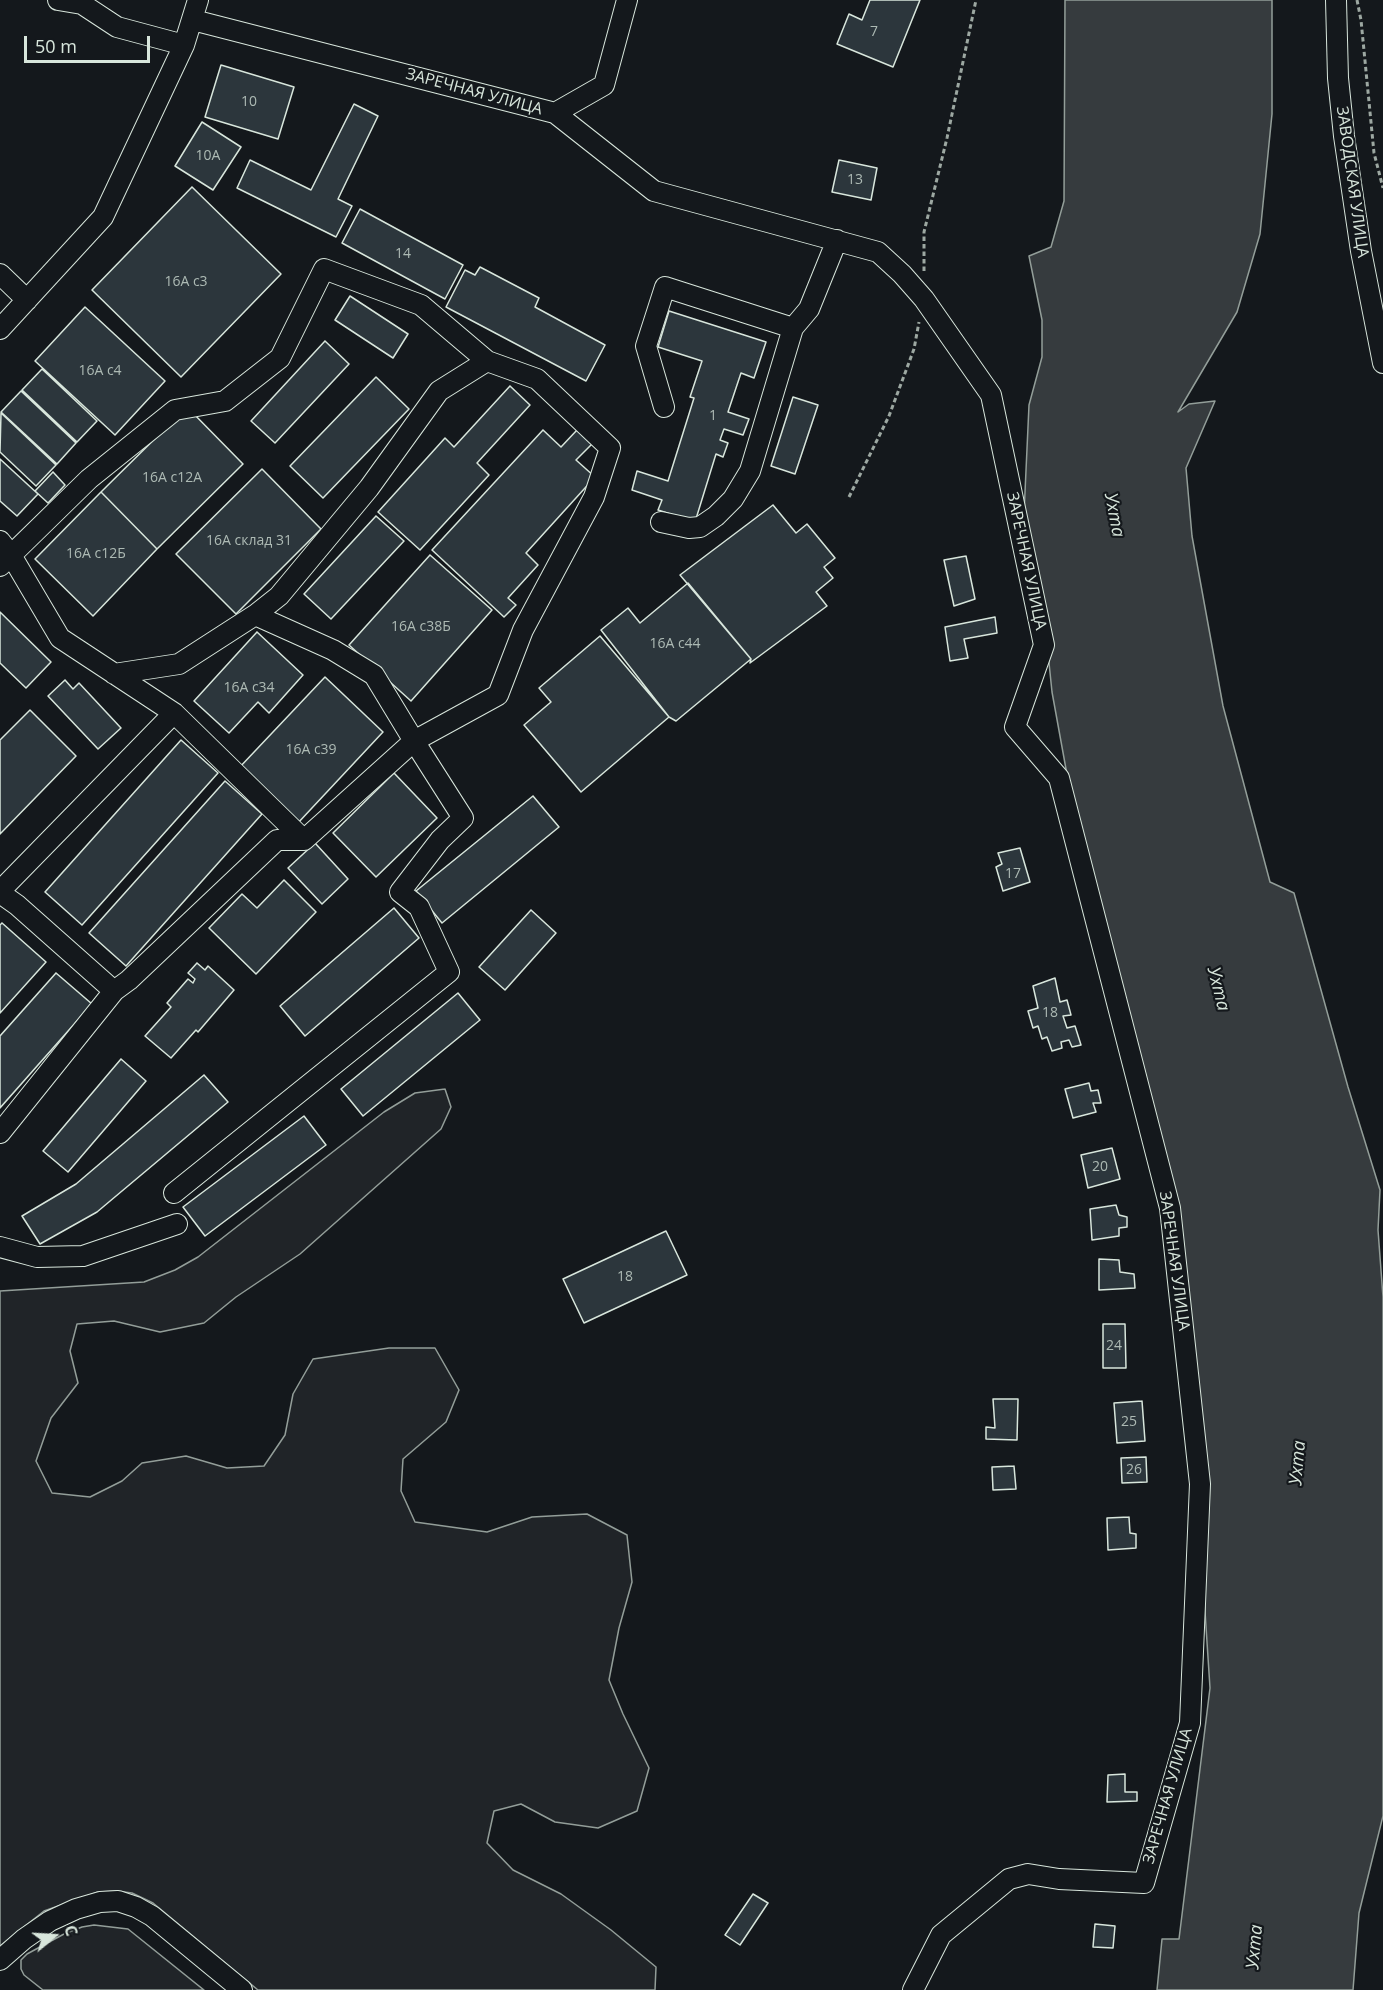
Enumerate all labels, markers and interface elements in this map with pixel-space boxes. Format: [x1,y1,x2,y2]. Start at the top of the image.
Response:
scale bar [27,24,153,62]
house number: 7 [870,24,878,40]
text: 50 m [35,34,77,58]
street label: ЗАРЕЧНАЯ УЛИЦА [404,65,544,119]
house number: 10 [241,94,257,110]
street label: ЗАВОДСКАЯ УЛИЦА [1332,105,1372,259]
house number: 10А [196,148,220,164]
house number: 13 [847,172,863,188]
house number: 14 [395,246,411,262]
house number: 16А с3 [164,274,208,290]
house number: 16А с4 [78,363,122,379]
house number: 1 [709,408,717,424]
house number: 16А с12А [142,470,202,486]
street label: ЗАРЕЧНАЯ УЛИЦА [1002,490,1050,632]
water label: Ухта [1099,491,1129,539]
house number: 16А склад 31 [206,533,292,549]
house number: 16А с12Б [66,546,126,562]
house number: 16А с38Б [391,619,451,635]
house number: 16А с44 [649,636,701,652]
house number: 16А с34 [223,680,275,696]
house number: 16А с39 [285,742,337,758]
house number: 17 [1005,866,1021,882]
water label: Ухта [1202,965,1234,1013]
house number: 18 [1042,1005,1058,1021]
house number: 20 [1092,1159,1108,1175]
street label: ЗАРЕЧНАЯ УЛИЦА [1155,1190,1193,1332]
house number: 18 [617,1269,633,1285]
house number: 24 [1106,1338,1122,1354]
house number: 25 [1121,1414,1137,1430]
water label: Ухта [1285,1440,1311,1486]
house number: 26 [1126,1462,1142,1478]
street label: ЗАРЕЧНАЯ УЛИЦА [1139,1726,1197,1866]
north arrow [24,1906,84,1966]
text: С [59,1922,83,1939]
water label: Ухта [1242,1924,1268,1970]

